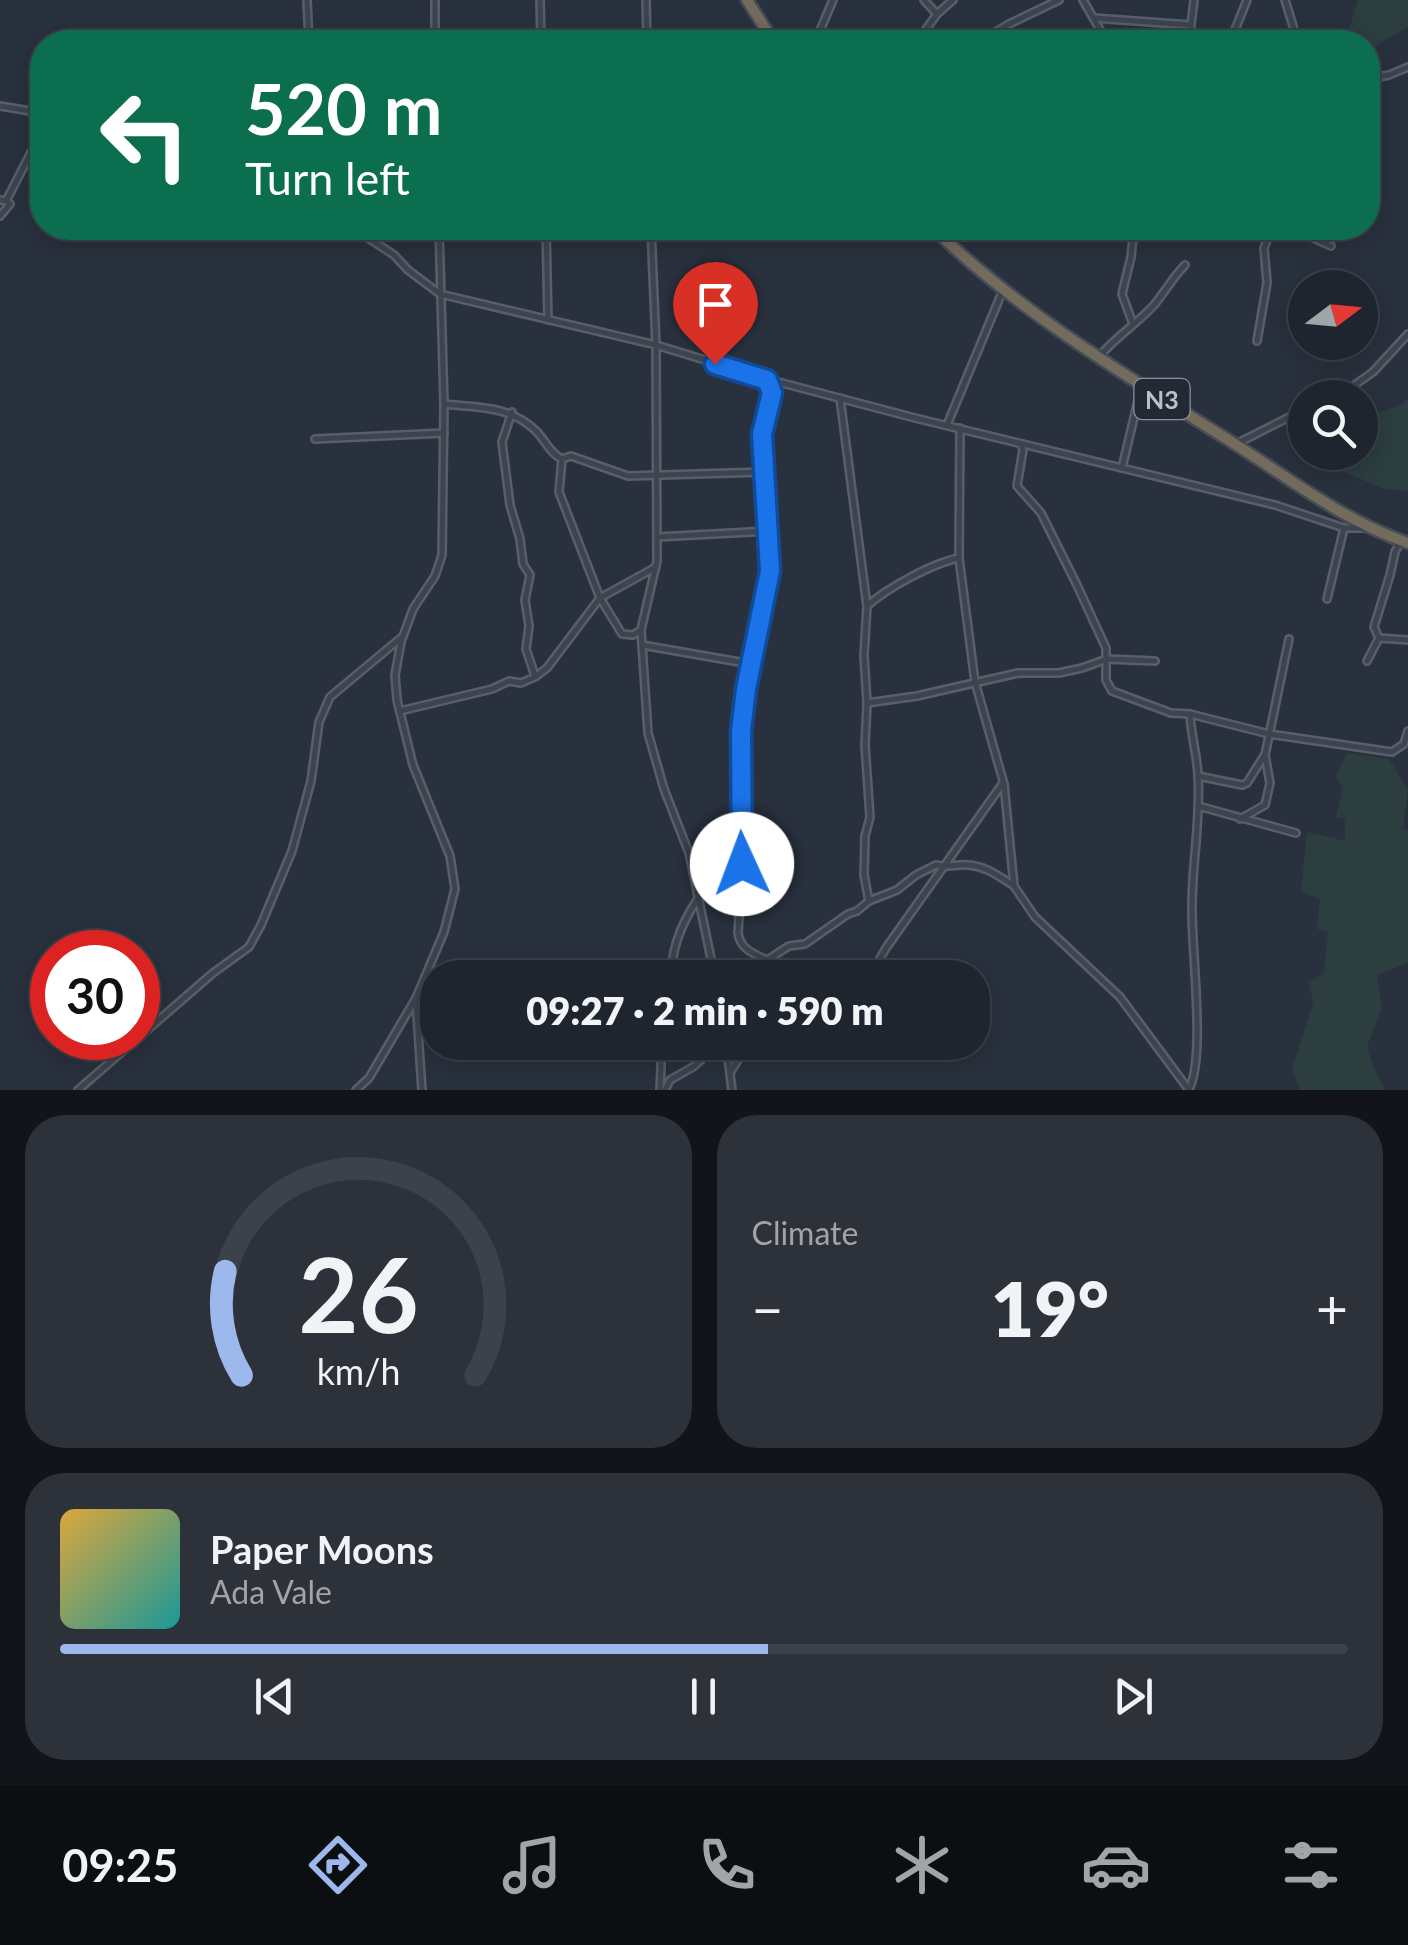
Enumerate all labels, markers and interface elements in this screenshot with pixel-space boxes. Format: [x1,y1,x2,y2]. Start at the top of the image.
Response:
text: 520 m [245,66,442,150]
icon: left [80,70,210,200]
text: Turn left [245,151,410,205]
pin [673,262,758,365]
north arrow [1288,270,1378,360]
map controls [1288,270,1378,470]
icon: arrive [688,277,743,332]
road number: N3 [1134,379,1190,419]
button: search [1288,380,1378,470]
position arrow [690,812,794,916]
speed limit sign: 30 [30,930,160,1060]
text: 09:27 · 2 min · 590 m [526,987,884,1033]
text: Climate [752,1213,858,1252]
text: 26 [298,1230,419,1355]
text: 19° [991,1263,1109,1353]
text: − [752,1275,783,1341]
text: + [1316,1275,1348,1341]
text: km/h [316,1350,400,1393]
text: Paper Moons [210,1526,434,1572]
text: Ada Vale [210,1572,332,1611]
icon: previous [247,1669,302,1724]
icon: pause [676,1669,731,1724]
icon: next [1106,1669,1161,1724]
icon: directions [303,1830,373,1900]
icon: music [497,1830,567,1900]
icon: phone [692,1830,762,1900]
icon: climate [887,1830,957,1900]
icon: car [1081,1830,1151,1900]
icon: filters [1276,1830,1346,1900]
text: 09:25 [62,1838,178,1892]

